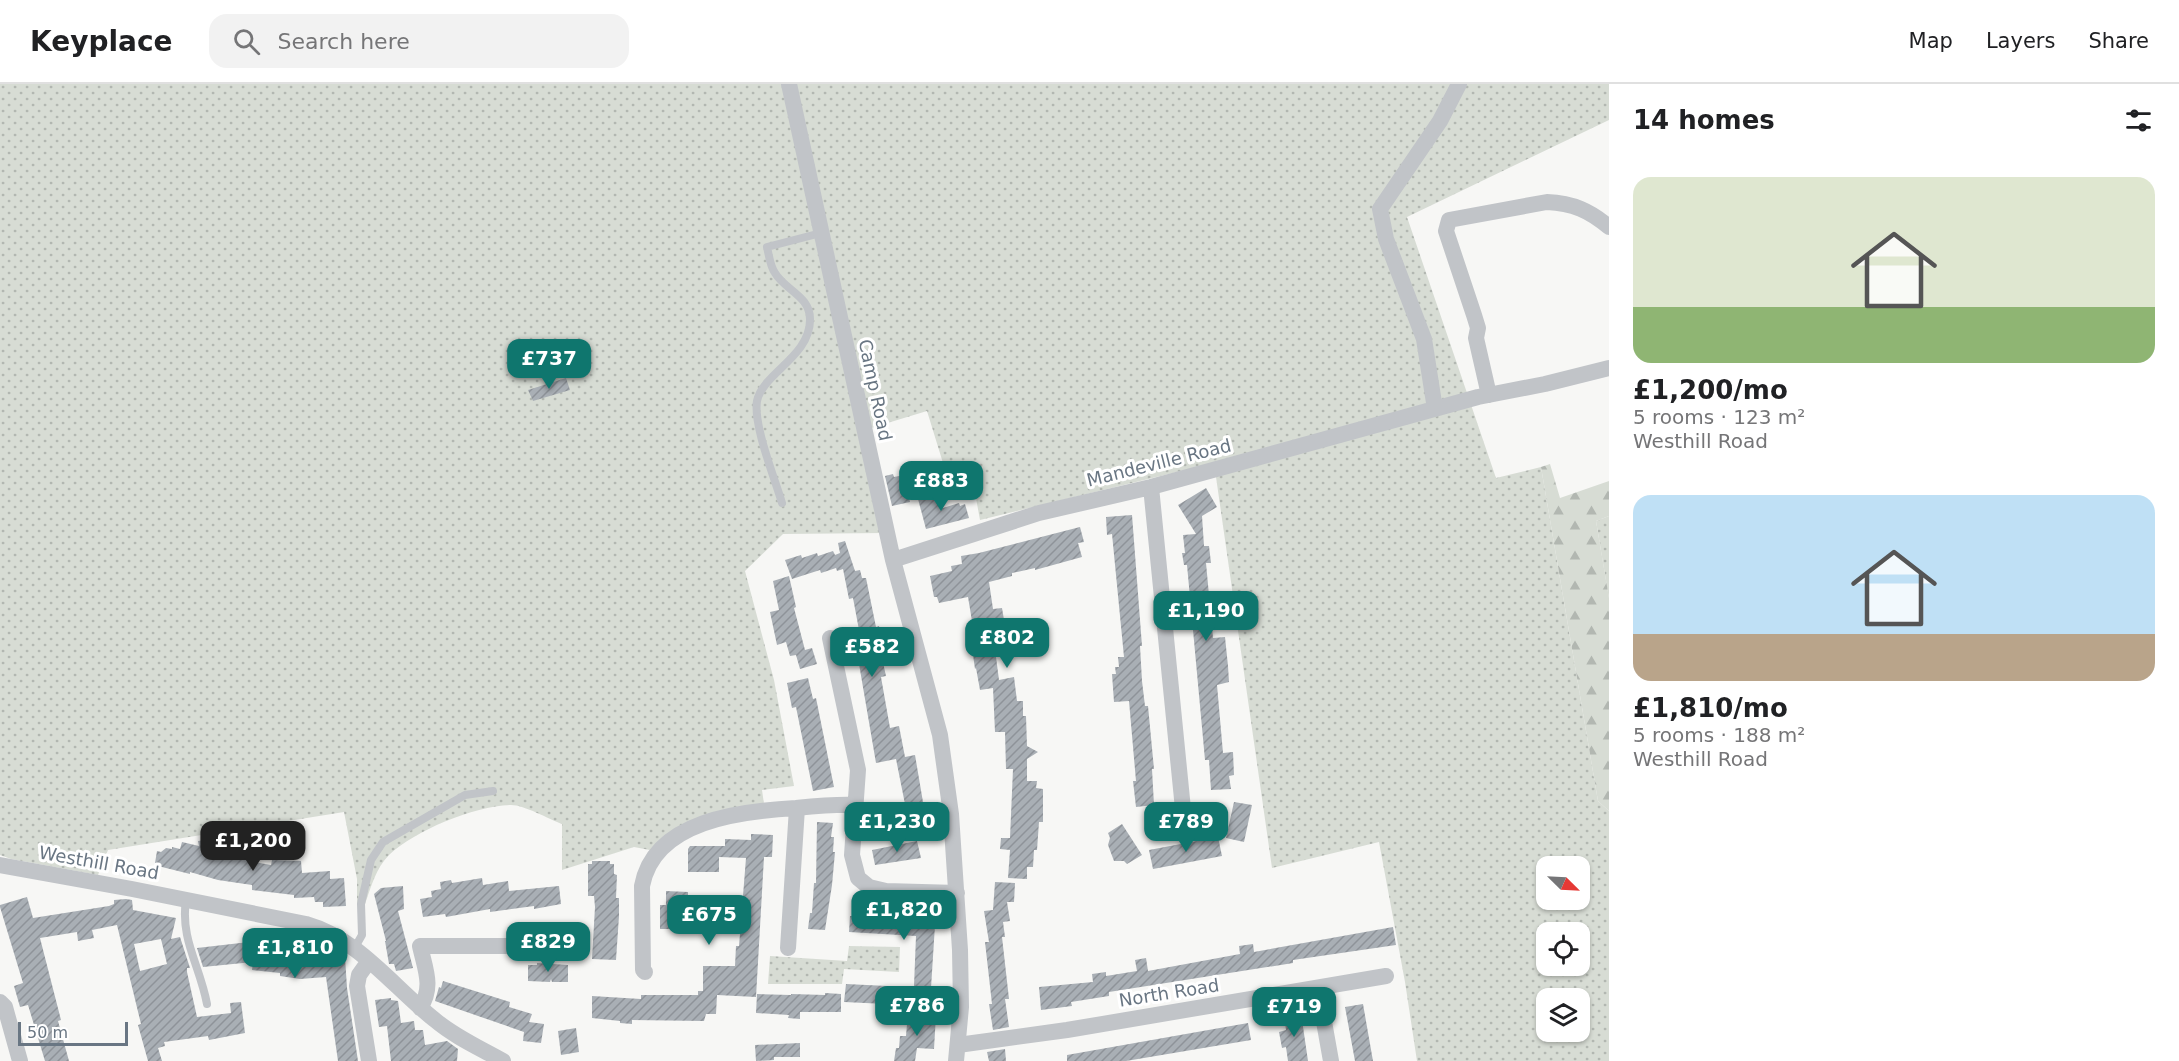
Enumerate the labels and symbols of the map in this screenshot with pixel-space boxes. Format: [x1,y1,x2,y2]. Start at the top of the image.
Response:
street label: Camp Road [854,337,897,443]
pin: £737 [513,339,585,390]
street label: Mandeville Road [1084,434,1233,491]
pin: £883 [905,461,977,512]
pin: £1,190 [1157,591,1255,642]
pin: £802 [971,618,1043,669]
pin: £582 [836,627,908,678]
pin: £1,230 [848,802,946,853]
pin: £789 [1150,802,1222,853]
pin: £1,200 [204,821,302,872]
street label: Westhill Road [37,842,161,883]
north arrow [1536,856,1590,910]
pin: £1,820 [855,890,953,941]
pin: £675 [673,895,745,946]
pin: £829 [512,922,584,973]
pin: £1,810 [246,928,344,979]
street label: North Road [1117,974,1221,1011]
pin: £786 [881,986,953,1037]
pin: £719 [1258,987,1330,1038]
scale bar [18,1019,128,1046]

